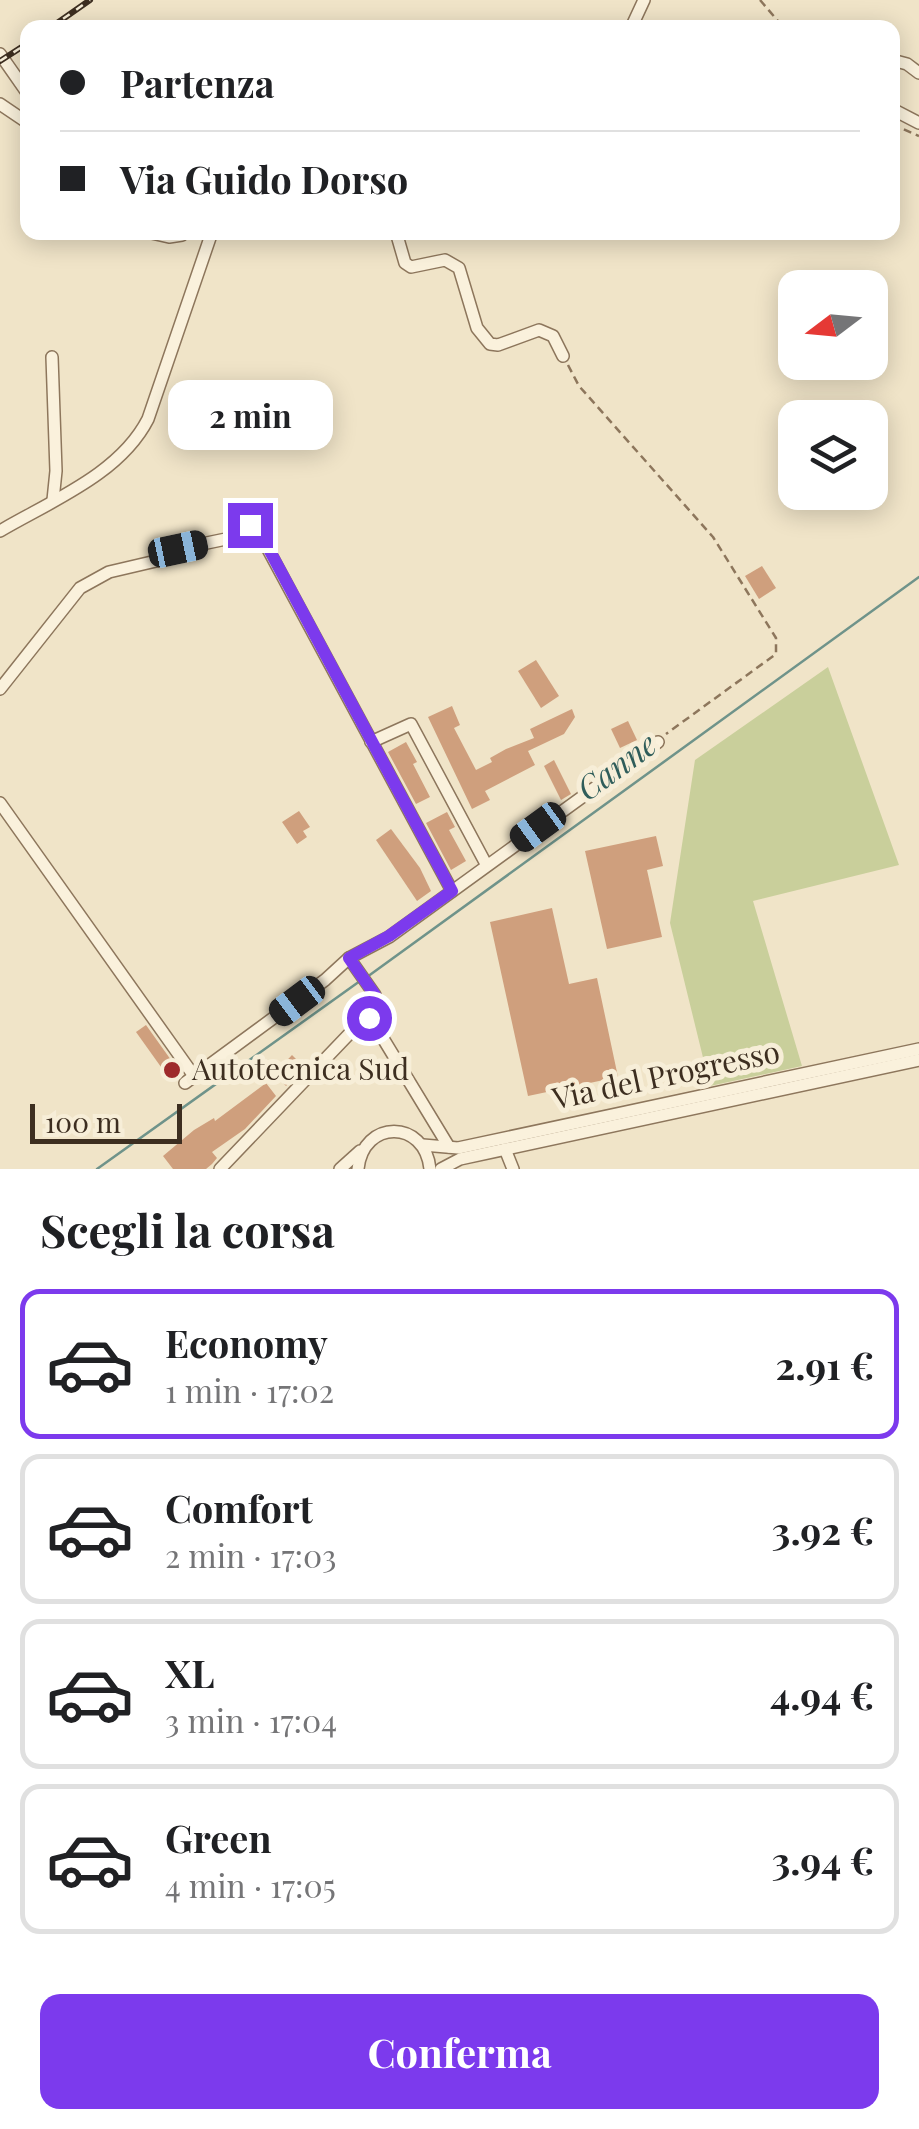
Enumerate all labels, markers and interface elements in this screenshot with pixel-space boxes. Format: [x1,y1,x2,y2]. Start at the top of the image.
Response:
text: Partenza [120,57,275,108]
text: Via Guido Dorso [120,153,408,204]
north arrow [778,270,888,380]
map controls [778,270,888,510]
callout: 2 min [168,380,332,450]
text: 2 min [209,393,292,436]
button: layers [778,400,888,510]
route end [228,503,273,548]
car [146,528,210,570]
water label: Canne [567,721,664,809]
car [505,797,571,857]
car [264,971,330,1031]
route start [347,996,392,1041]
street label: Via del Progresso [547,1030,783,1118]
place label: Autotecnica Sud [191,1048,409,1088]
marker: Autotecnica Sud [161,1059,183,1081]
scale bar [30,1099,182,1144]
text: 100 m [45,1103,121,1140]
text: Scegli la corsa [40,1199,335,1259]
text: Economy [165,1317,328,1368]
icon: car [45,1319,135,1409]
text: 2.91 € [775,1339,874,1390]
text: 1 min · 17:02 [165,1368,334,1411]
text: Comfort [165,1482,313,1533]
icon: car [45,1484,135,1574]
text: 3.92 € [772,1504,874,1555]
text: 2 min · 17:03 [165,1533,337,1576]
text: XL [165,1647,214,1698]
icon: car [45,1649,135,1739]
text: 4.94 € [770,1669,874,1720]
text: 3 min · 17:04 [165,1698,337,1741]
text: Green [165,1812,272,1863]
icon: car [45,1814,135,1904]
text: 3.94 € [772,1834,874,1885]
text: 4 min · 17:05 [165,1863,336,1906]
button: Conferma [40,1994,879,2109]

